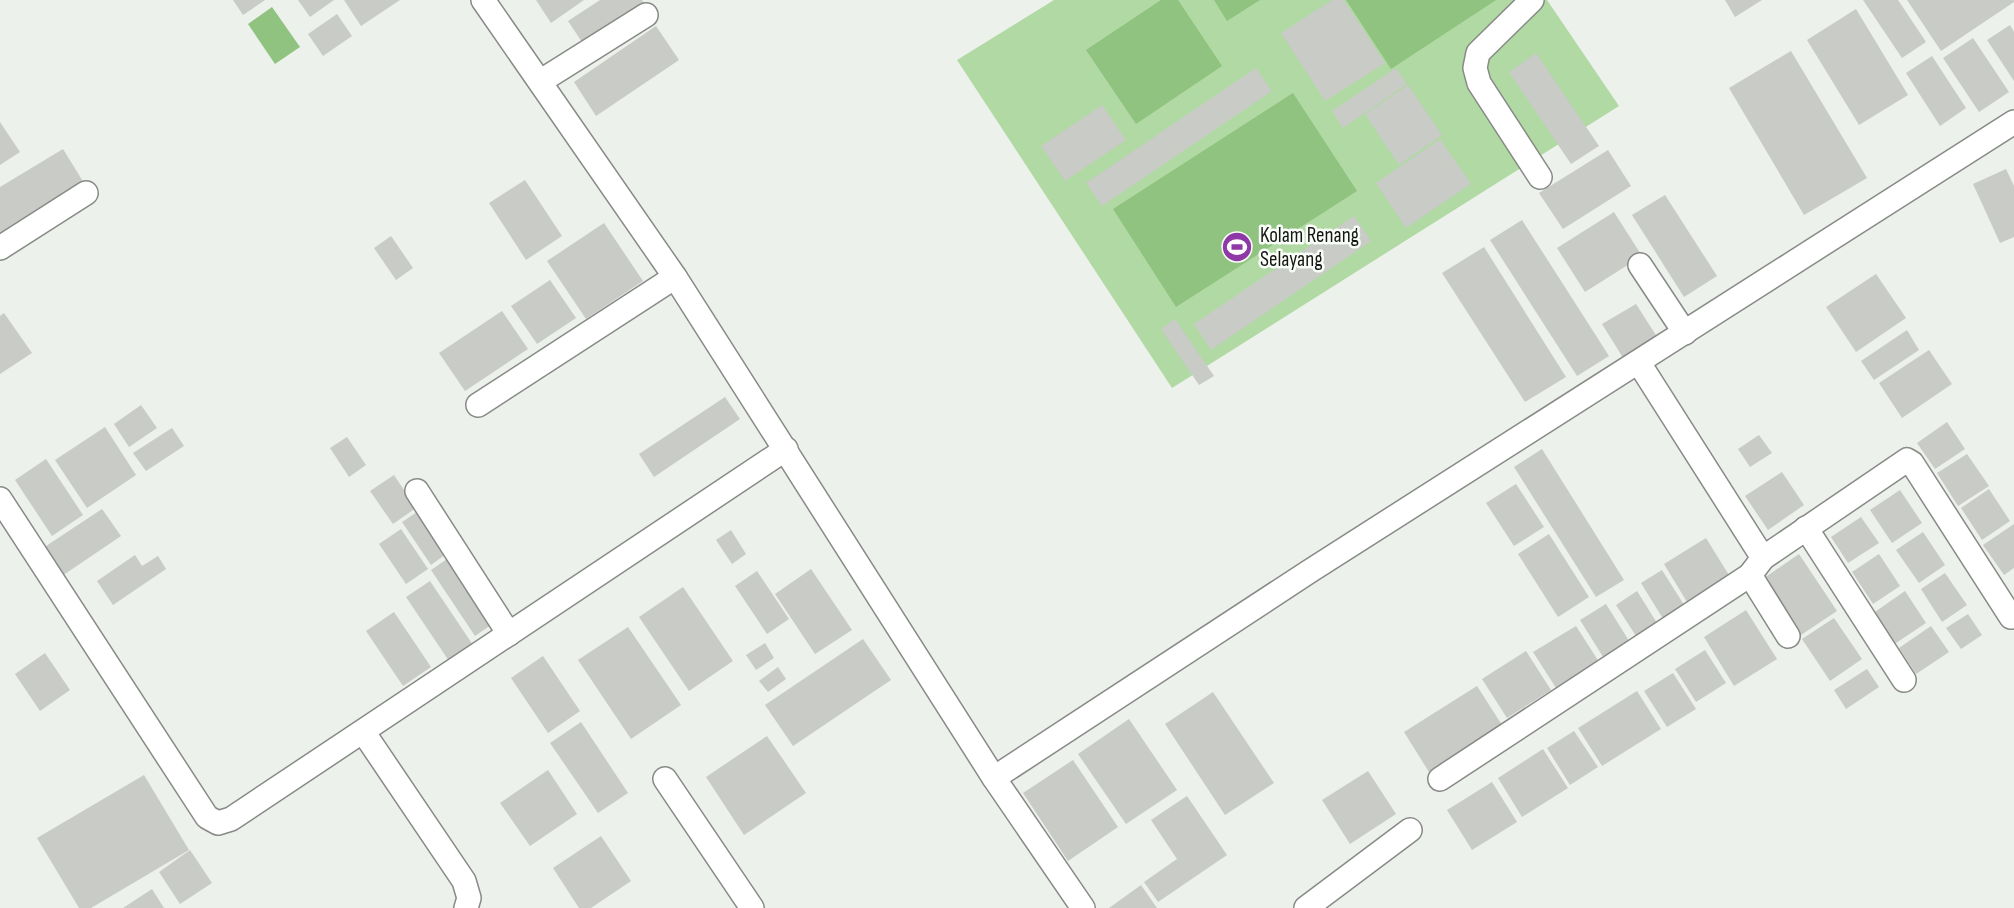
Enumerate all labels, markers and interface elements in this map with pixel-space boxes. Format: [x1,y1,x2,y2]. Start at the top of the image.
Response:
place label: Kolam Renang Selayang [1260,223,1359,272]
sports icon: Kolam Renang Selayang [1220,230,1254,264]

